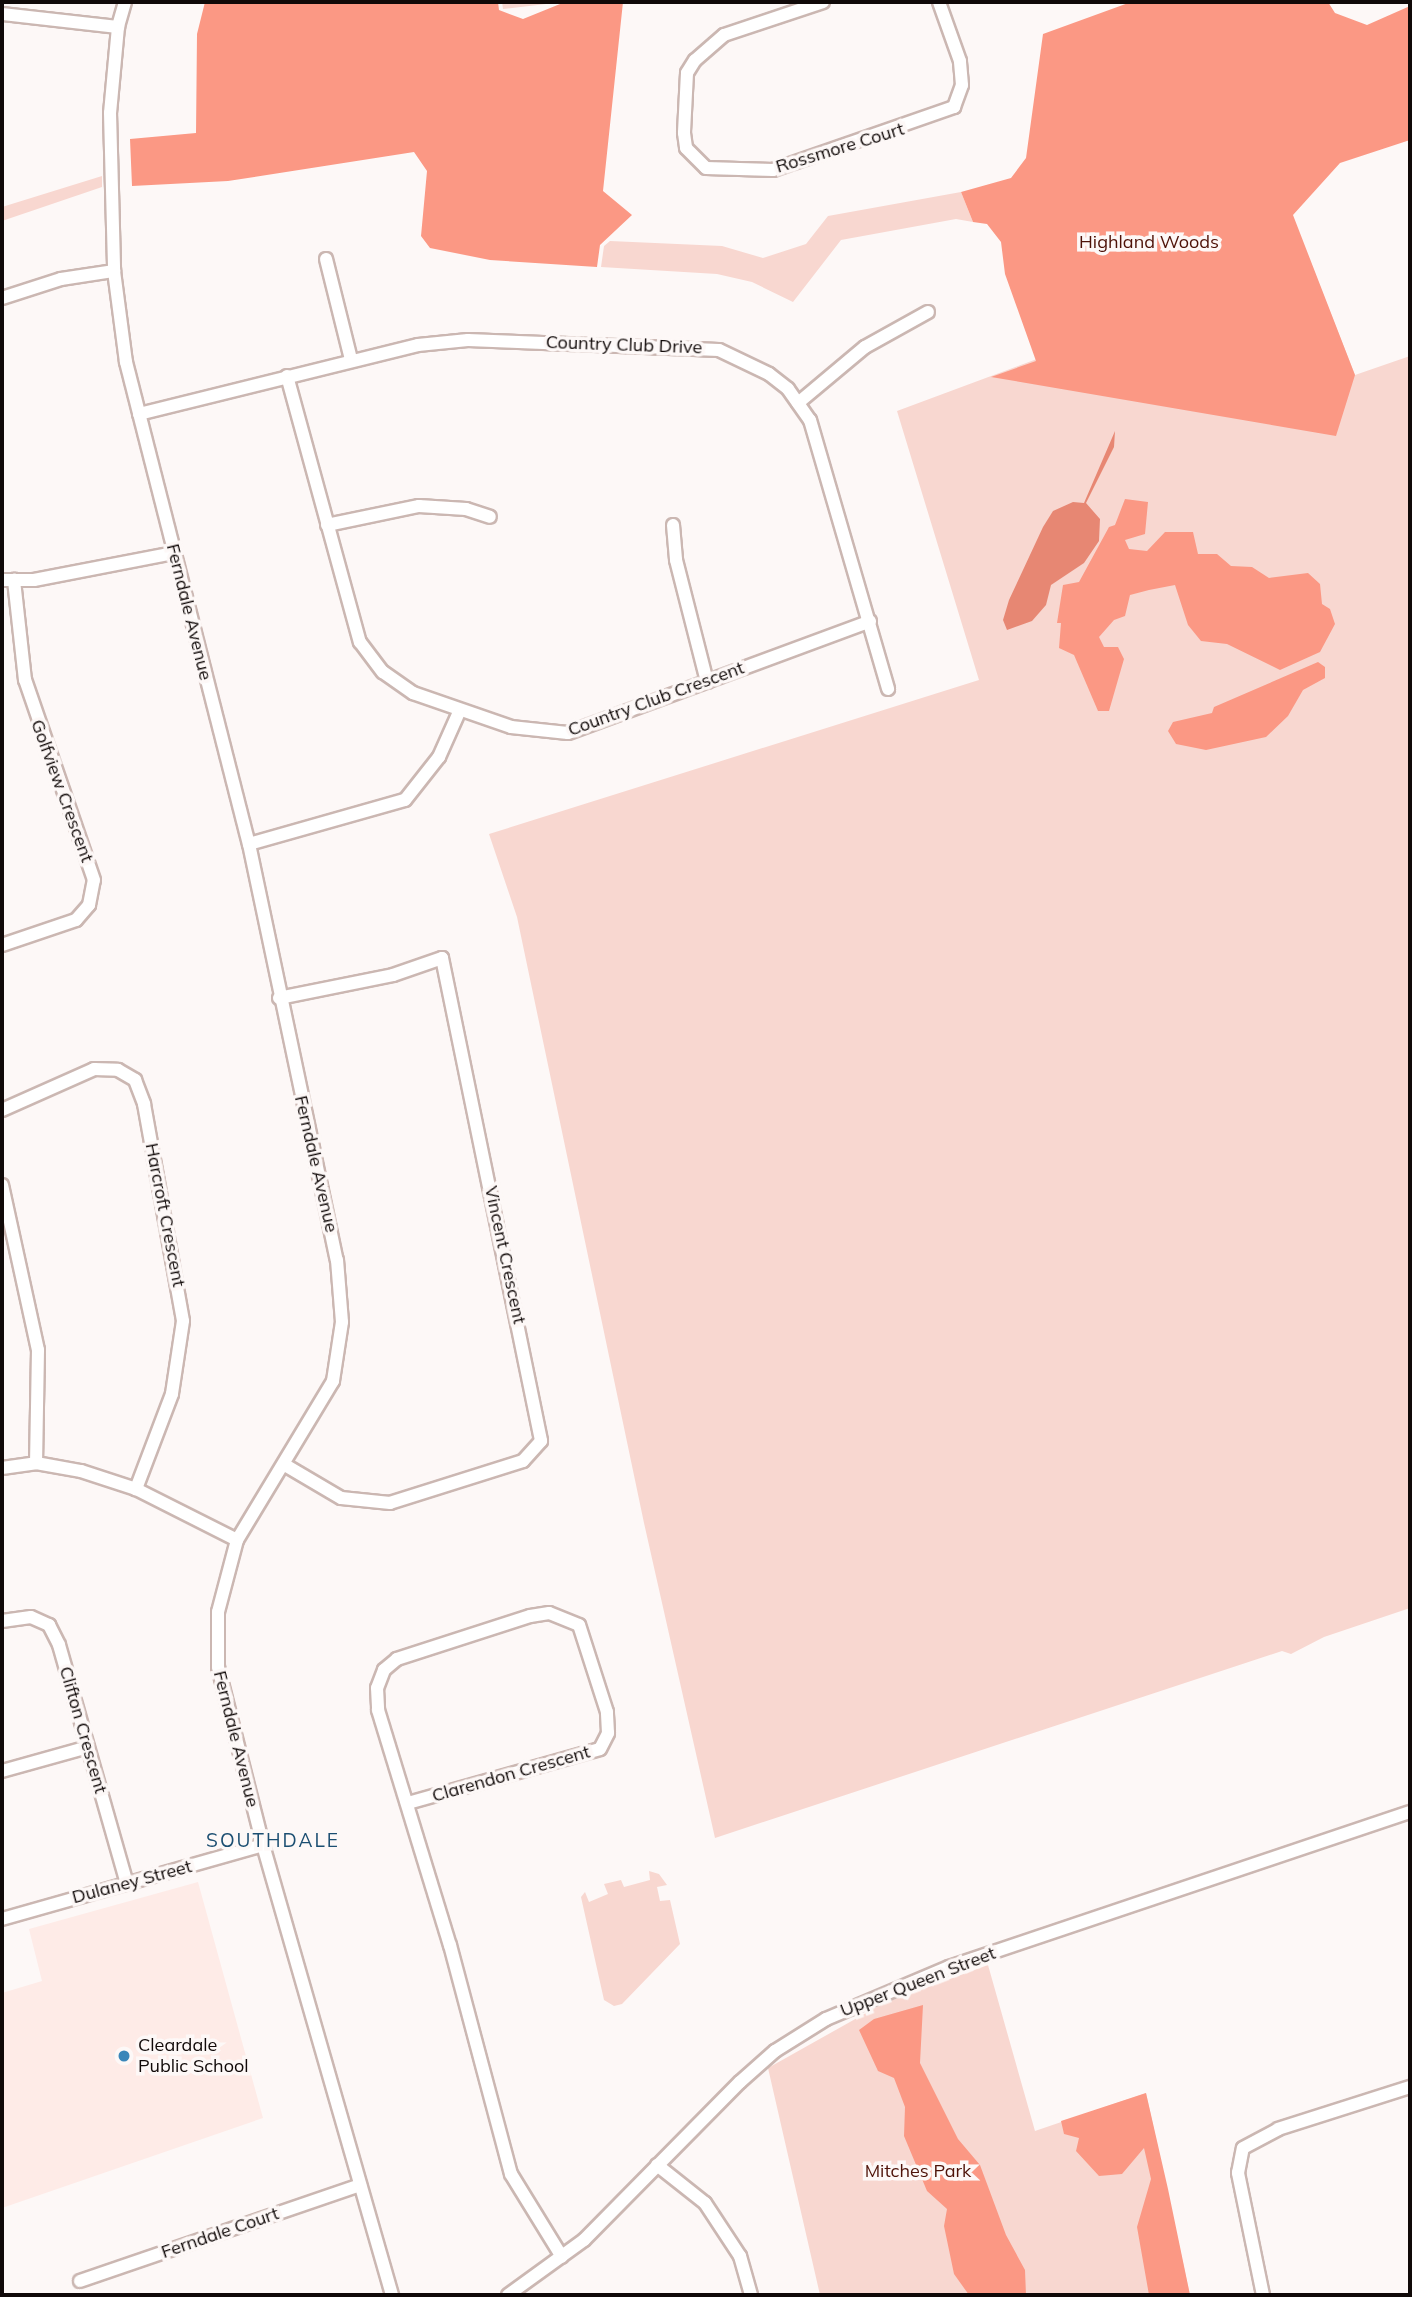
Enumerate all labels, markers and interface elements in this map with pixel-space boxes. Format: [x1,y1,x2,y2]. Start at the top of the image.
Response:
street label: Rossmore Court [773,118,907,178]
park label: Highland Woods [1079,231,1219,253]
street label: Country Club Drive [545,331,703,359]
street label: Ferndale Avenue [162,542,216,682]
street label: Country Club Crescent [565,657,747,741]
street label: Golfview Crescent [26,717,98,865]
street label: Ferndale Avenue [290,1094,342,1234]
street label: Harcroft Crescent [140,1141,190,1289]
street label: Vincent Crescent [480,1184,530,1326]
street label: Clifton Crescent [55,1664,111,1796]
street label: Ferndale Avenue [209,1669,263,1809]
street label: Clarendon Crescent [430,1741,592,1807]
district label: SOUTHDALE [207,1830,339,1852]
street label: Dulaney Street [70,1856,194,1908]
street label: Upper Queen Street [837,1942,999,2022]
place label: Cleardale Public School [138,2035,248,2078]
marker: Cleardale Public School [116,2048,132,2064]
park label: Mitches Park [865,2160,971,2182]
street label: Ferndale Court [158,2203,282,2263]

